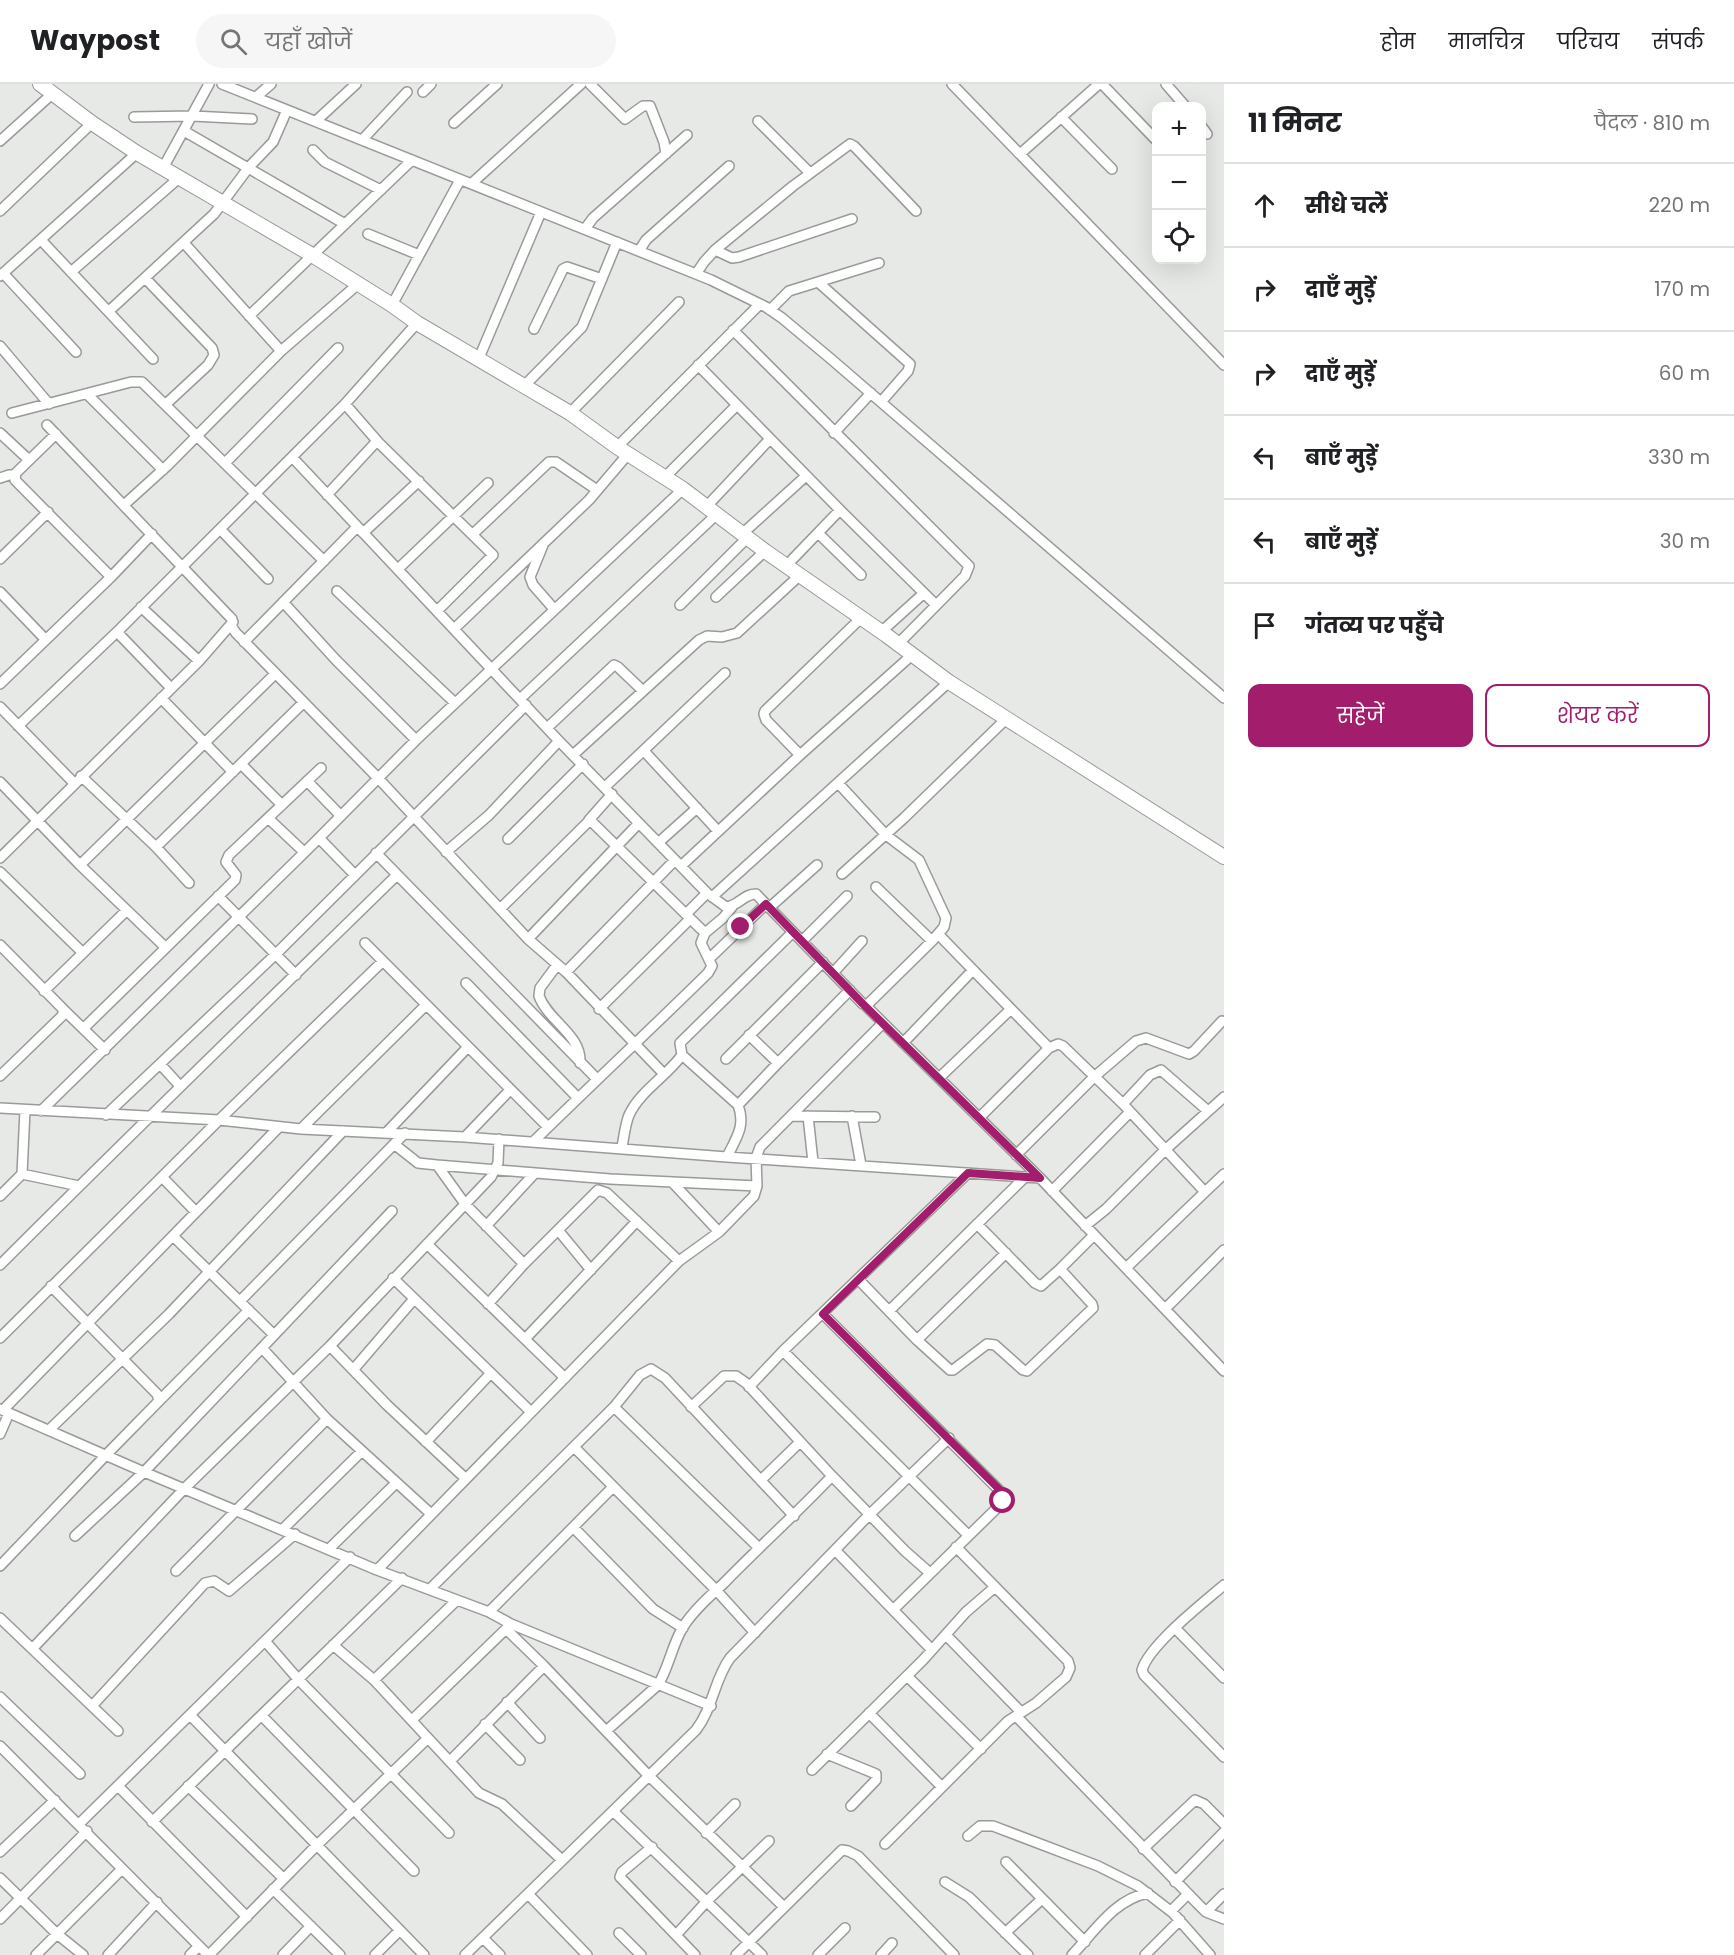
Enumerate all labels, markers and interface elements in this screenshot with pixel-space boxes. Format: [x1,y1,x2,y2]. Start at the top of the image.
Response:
search box [196,14,616,68]
text: Waypost [30,21,160,60]
icon: search [217,25,250,58]
text: यहाँ खोजें [265,26,352,57]
text: होम [1381,27,1416,56]
text: मानचित्र [1449,27,1524,56]
text: परिचय [1557,27,1619,56]
text: संपर्क [1652,27,1704,56]
map controls [1152,102,1206,264]
button: + [1152,102,1206,156]
text: 11 मिनट [1248,105,1341,141]
text: पैदल · 810 m [1594,109,1710,137]
button: − [1152,156,1206,210]
icon: ahead [1248,189,1281,222]
text: सीधे चलें [1305,190,1388,221]
text: 220 m [1649,191,1710,219]
button: locate [1152,210,1206,264]
icon: right [1248,273,1281,306]
text: दाएँ मुड़ें [1305,274,1376,305]
text: 170 m [1654,275,1710,303]
icon: right [1248,357,1281,390]
text: दाएँ मुड़ें [1305,358,1376,389]
text: 60 m [1659,359,1710,387]
icon: left [1248,441,1281,474]
text: बाएँ मुड़ें [1305,442,1377,473]
text: 330 m [1648,443,1710,471]
icon: left [1248,525,1281,558]
text: बाएँ मुड़ें [1305,526,1377,557]
text: 30 m [1660,527,1710,555]
icon: arrive [1248,609,1281,642]
text: गंतव्य पर पहुँचे [1305,610,1444,641]
button: सहेजें [1248,684,1473,747]
button: शेयर करें [1485,684,1710,747]
route end [727,913,753,939]
route start [989,1487,1015,1513]

